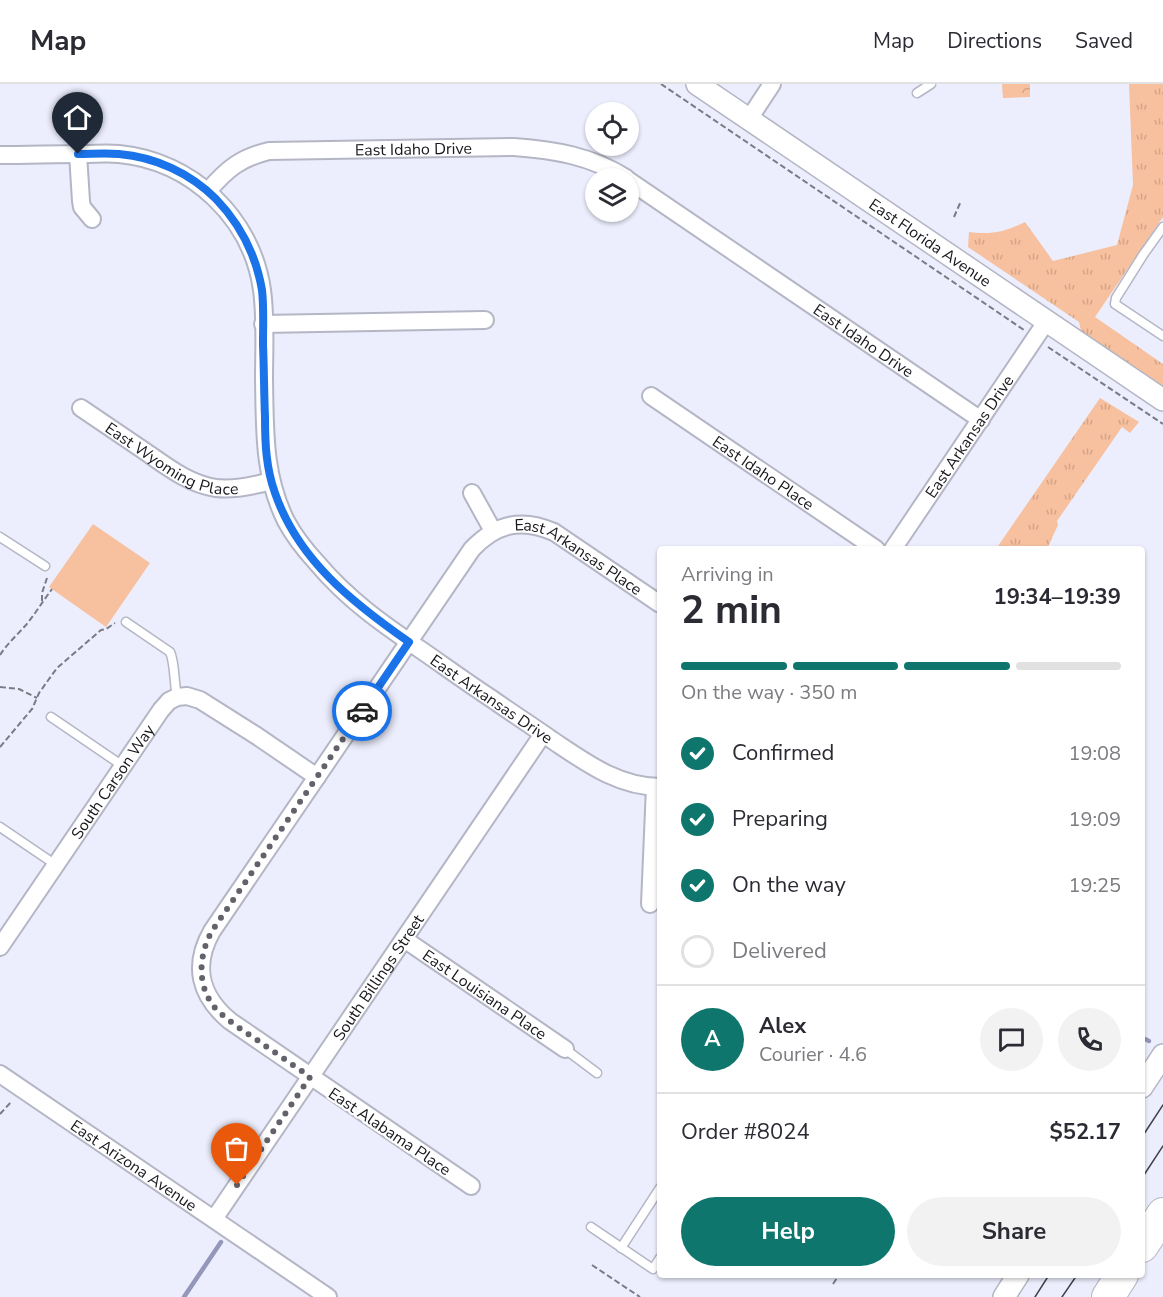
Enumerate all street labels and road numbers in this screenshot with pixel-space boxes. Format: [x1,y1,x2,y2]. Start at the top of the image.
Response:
street label: East Idaho Drive [355,138,472,162]
street label: East Florida Avenue [864,194,995,292]
street label: East Idaho Drive [809,299,918,383]
street label: East Arkansas Drive [920,371,1019,503]
street label: East Wyoming Place [101,418,239,501]
street label: East Idaho Place [708,431,818,516]
street label: East Arkansas Place [514,514,646,601]
street label: East Arkansas Drive [426,650,557,749]
street label: South Carson Way [66,720,161,844]
street label: South Billings Street [328,910,430,1045]
street label: East Louisiana Place [418,945,551,1045]
street label: East Alabama Place [324,1083,455,1181]
street label: East Arizona Avenue [66,1115,201,1217]

